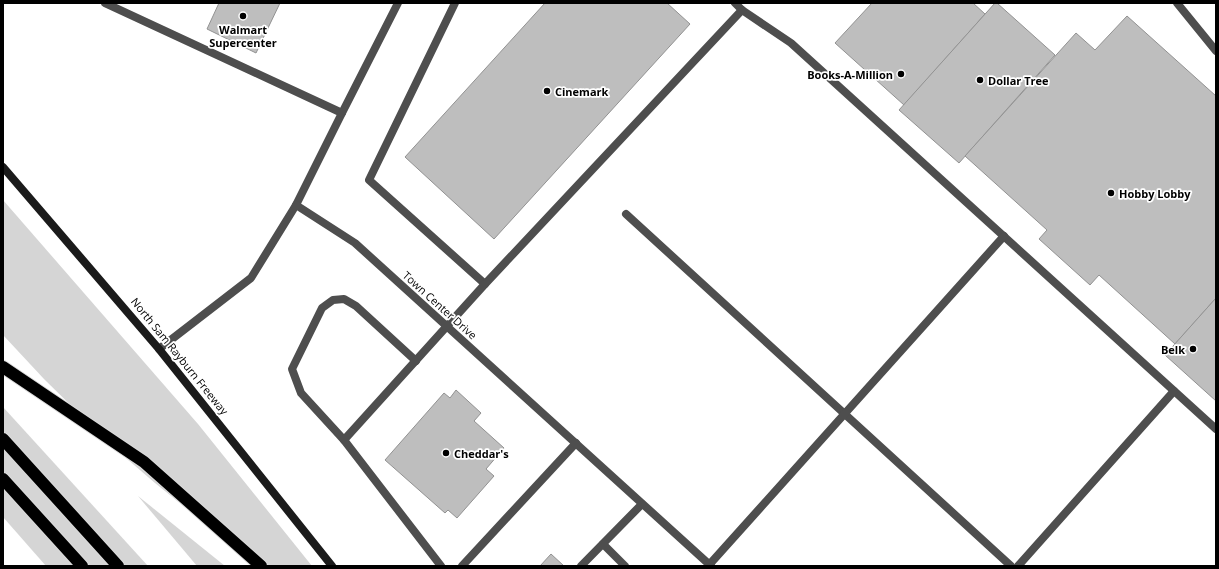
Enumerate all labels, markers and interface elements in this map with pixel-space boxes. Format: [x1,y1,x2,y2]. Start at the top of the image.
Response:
marker: Walmart Supercenter [238,11,248,21]
place label: Walmart Supercenter [209,22,277,50]
place label: Books-A-Million [807,67,893,82]
marker: Books-A-Million [896,69,906,79]
place label: Dollar Tree [988,73,1049,88]
marker: Dollar Tree [975,75,985,85]
place label: Cinemark [555,84,609,99]
marker: Cinemark [542,86,552,96]
place label: Hobby Lobby [1119,186,1191,201]
marker: Hobby Lobby [1106,188,1116,198]
street label: Town Center Drive [400,268,480,342]
street label: North Sam Rayburn Freeway [128,294,232,418]
place label: Belk [1161,342,1185,357]
marker: Belk [1188,344,1198,354]
place label: Cheddar's [454,446,509,461]
marker: Cheddar's [441,448,451,458]

